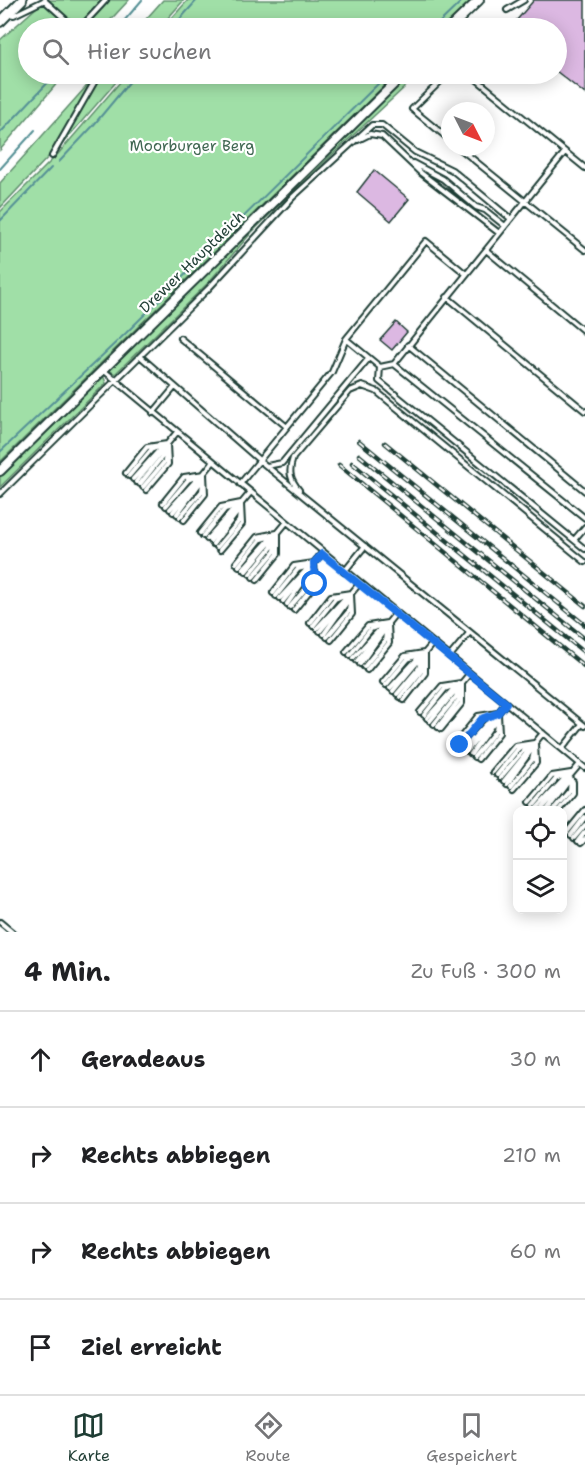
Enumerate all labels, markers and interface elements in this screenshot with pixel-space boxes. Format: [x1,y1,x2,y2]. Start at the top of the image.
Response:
search box [18,18,567,84]
icon: search [39,35,72,68]
text: Hier suchen [87,37,212,66]
north arrow [441,102,495,156]
park label: Moorburger Berg [130,136,254,156]
street label: Drewer Hauptdeich [135,207,249,317]
route start [301,570,327,596]
route end [446,731,472,757]
map controls [513,806,567,914]
button: locate [513,806,567,860]
button: layers [513,860,567,914]
text: 4 Min. [24,954,111,989]
text: Zu Fuß · 300 m [411,958,561,984]
icon: ahead [24,1043,57,1076]
text: Geradeaus [81,1045,205,1074]
text: 30 m [509,1046,561,1072]
icon: right [24,1139,57,1172]
text: Rechts abbiegen [81,1141,270,1170]
text: 210 m [502,1142,561,1168]
icon: right [24,1235,57,1268]
text: Rechts abbiegen [81,1237,270,1266]
text: 60 m [509,1238,561,1264]
icon: arrive [24,1331,57,1364]
text: Ziel erreicht [81,1333,222,1362]
tab: Karte [68,1409,110,1466]
tab: Route [246,1409,291,1466]
tab: Gespeichert [426,1409,517,1466]

